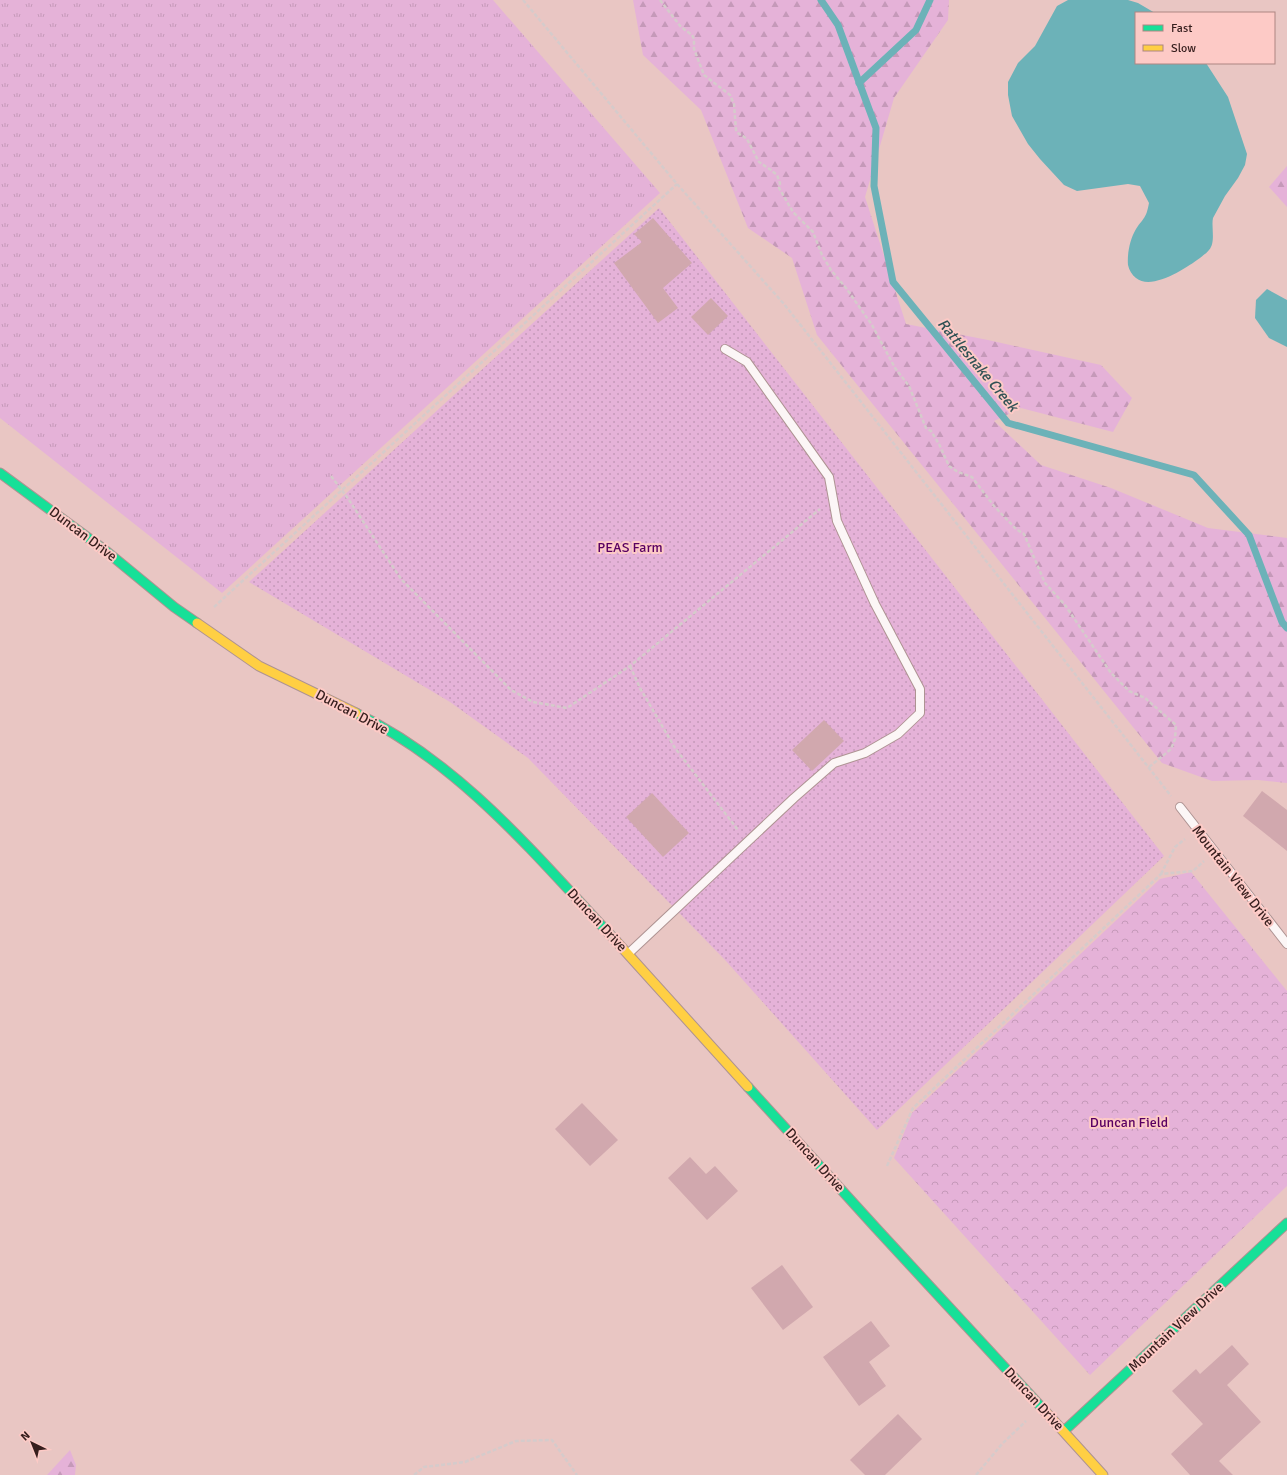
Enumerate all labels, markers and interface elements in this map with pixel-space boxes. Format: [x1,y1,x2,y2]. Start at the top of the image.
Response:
legend [1135,12,1275,64]
text: Fast [1171,21,1192,36]
text: Slow [1171,41,1196,56]
water label: Rattlesnake Creek [934,315,1023,416]
street label: Duncan Drive [46,503,120,565]
park label: PEAS Farm [597,539,663,556]
street label: Duncan Drive [313,686,391,738]
street label: Mountain View Drive [1188,822,1278,930]
street label: Duncan Drive [563,885,631,955]
park label: Duncan Field [1090,1114,1168,1131]
street label: Duncan Drive [782,1125,848,1195]
street label: Mountain View Drive [1125,1279,1227,1375]
street label: Duncan Drive [1000,1364,1068,1434]
north arrow [12,1423,52,1463]
text: N [18,1429,33,1443]

